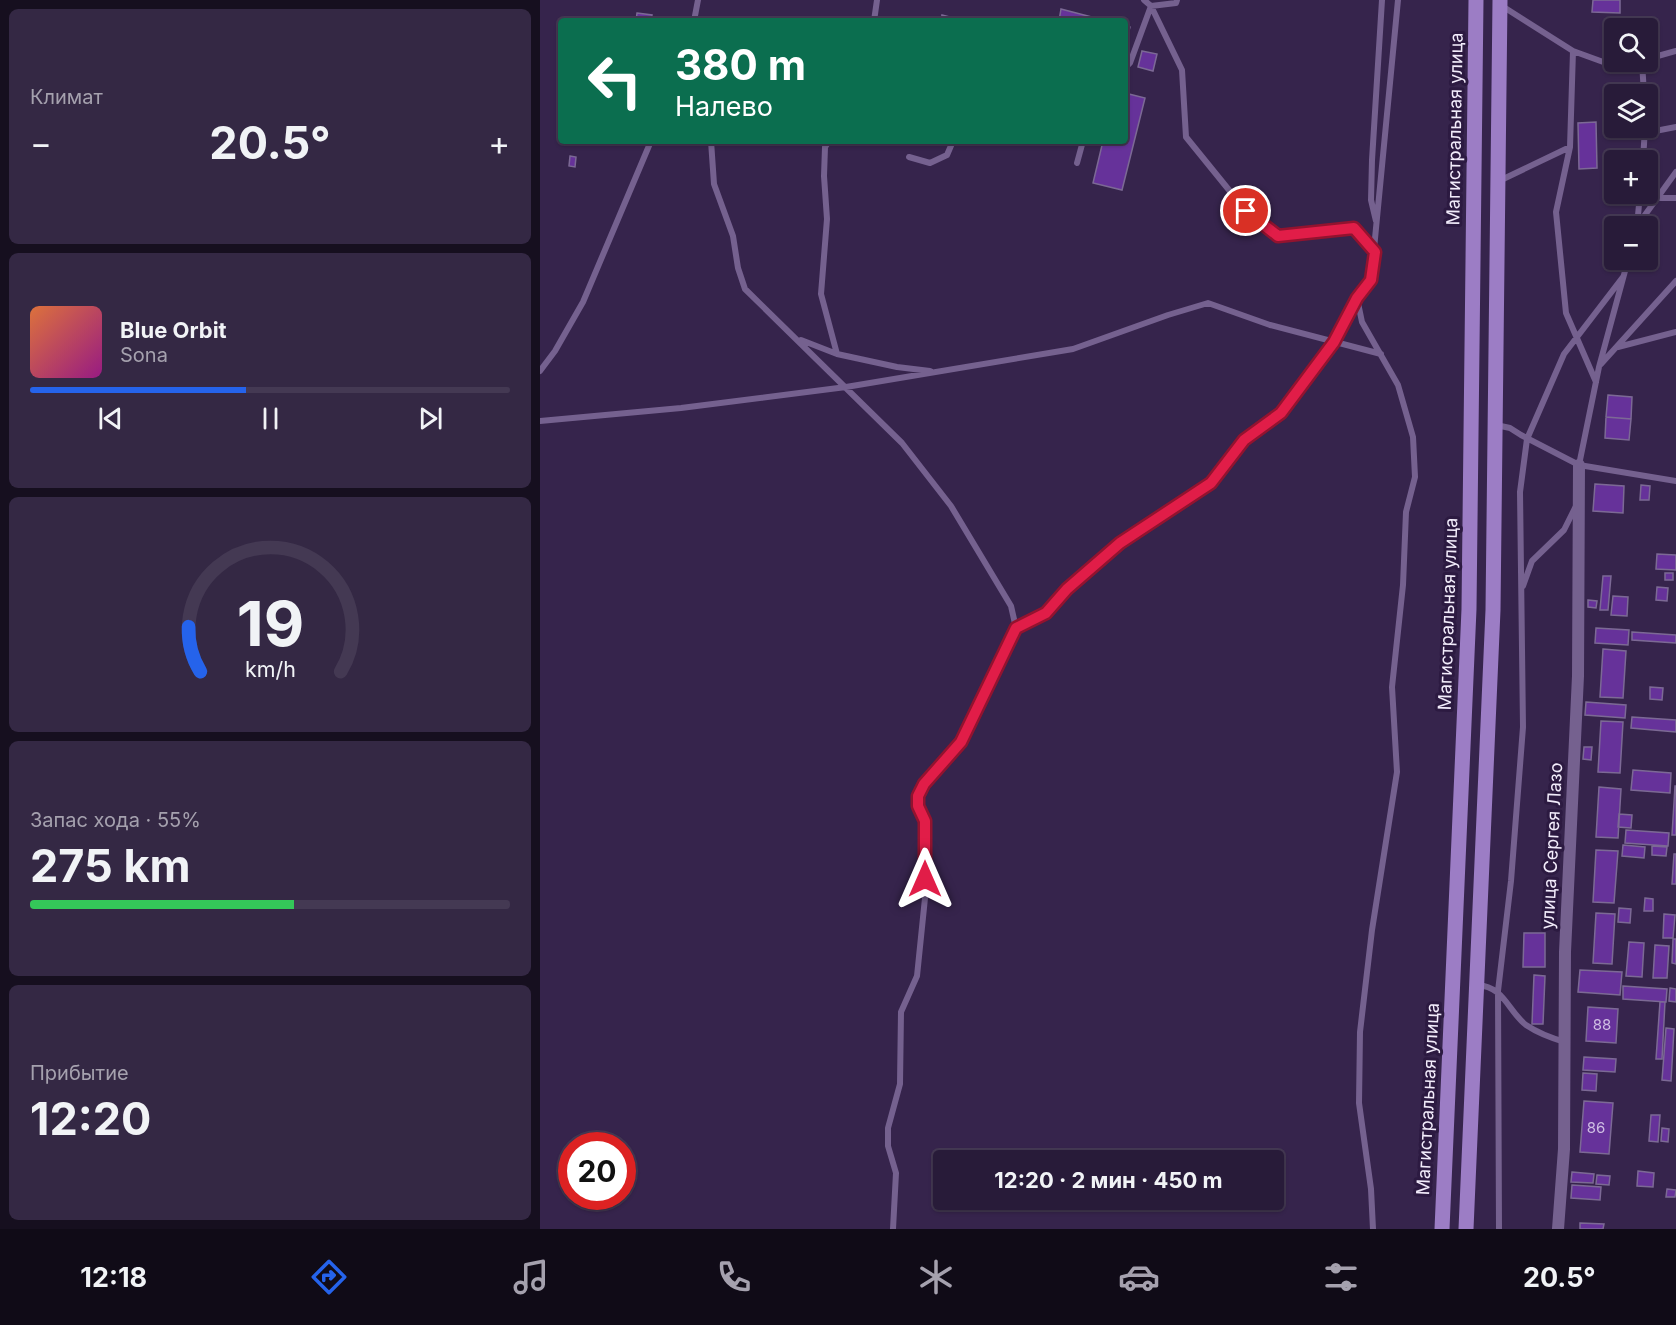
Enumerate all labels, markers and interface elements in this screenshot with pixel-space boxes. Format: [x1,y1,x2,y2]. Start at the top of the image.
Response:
map controls [1604,18,1658,270]
button: search [1604,18,1658,72]
street label: Магистральная улица [1442,32,1467,226]
text: 380 m [675,39,806,90]
icon: left [576,42,654,120]
button: layers [1604,84,1658,138]
text: Климат [30,85,103,109]
text: Налево [675,90,773,123]
text: 20.5° [209,115,331,170]
text: − [30,123,52,163]
text: + [488,123,510,163]
button: + [1604,150,1658,204]
pin [1220,185,1271,236]
icon: arrive [1229,194,1262,227]
button: − [1604,216,1658,270]
text: Blue Orbit [120,317,227,343]
text: Sona [120,343,168,367]
icon: previous [94,402,127,435]
icon: pause [254,402,287,435]
icon: next [414,402,447,435]
street label: Магистральная улица [1434,517,1461,711]
text: 19 [236,586,304,661]
text: km/h [245,656,295,682]
street label: улица Сергея Лазо [1537,762,1566,930]
text: Запас хода · 55% [30,808,201,832]
text: 275 km [30,838,191,893]
position arrow [893,847,957,911]
street label: Магистральная улица [1412,1002,1443,1196]
house number: 88 [1593,1015,1611,1034]
text: Прибытие [30,1061,129,1085]
text: 12:20 [30,1091,151,1146]
house number: 86 [1587,1118,1605,1137]
speed limit sign: 20 [558,1132,636,1210]
text: 12:20 · 2 мин · 450 m [994,1167,1223,1193]
icon: directions [308,1256,350,1298]
icon: music [510,1256,552,1298]
icon: phone [713,1256,755,1298]
icon: climate [915,1256,957,1298]
icon: car [1118,1256,1160,1298]
icon: filters [1320,1256,1362,1298]
text: 12:18 [80,1261,147,1294]
text: 20.5° [1523,1261,1596,1294]

